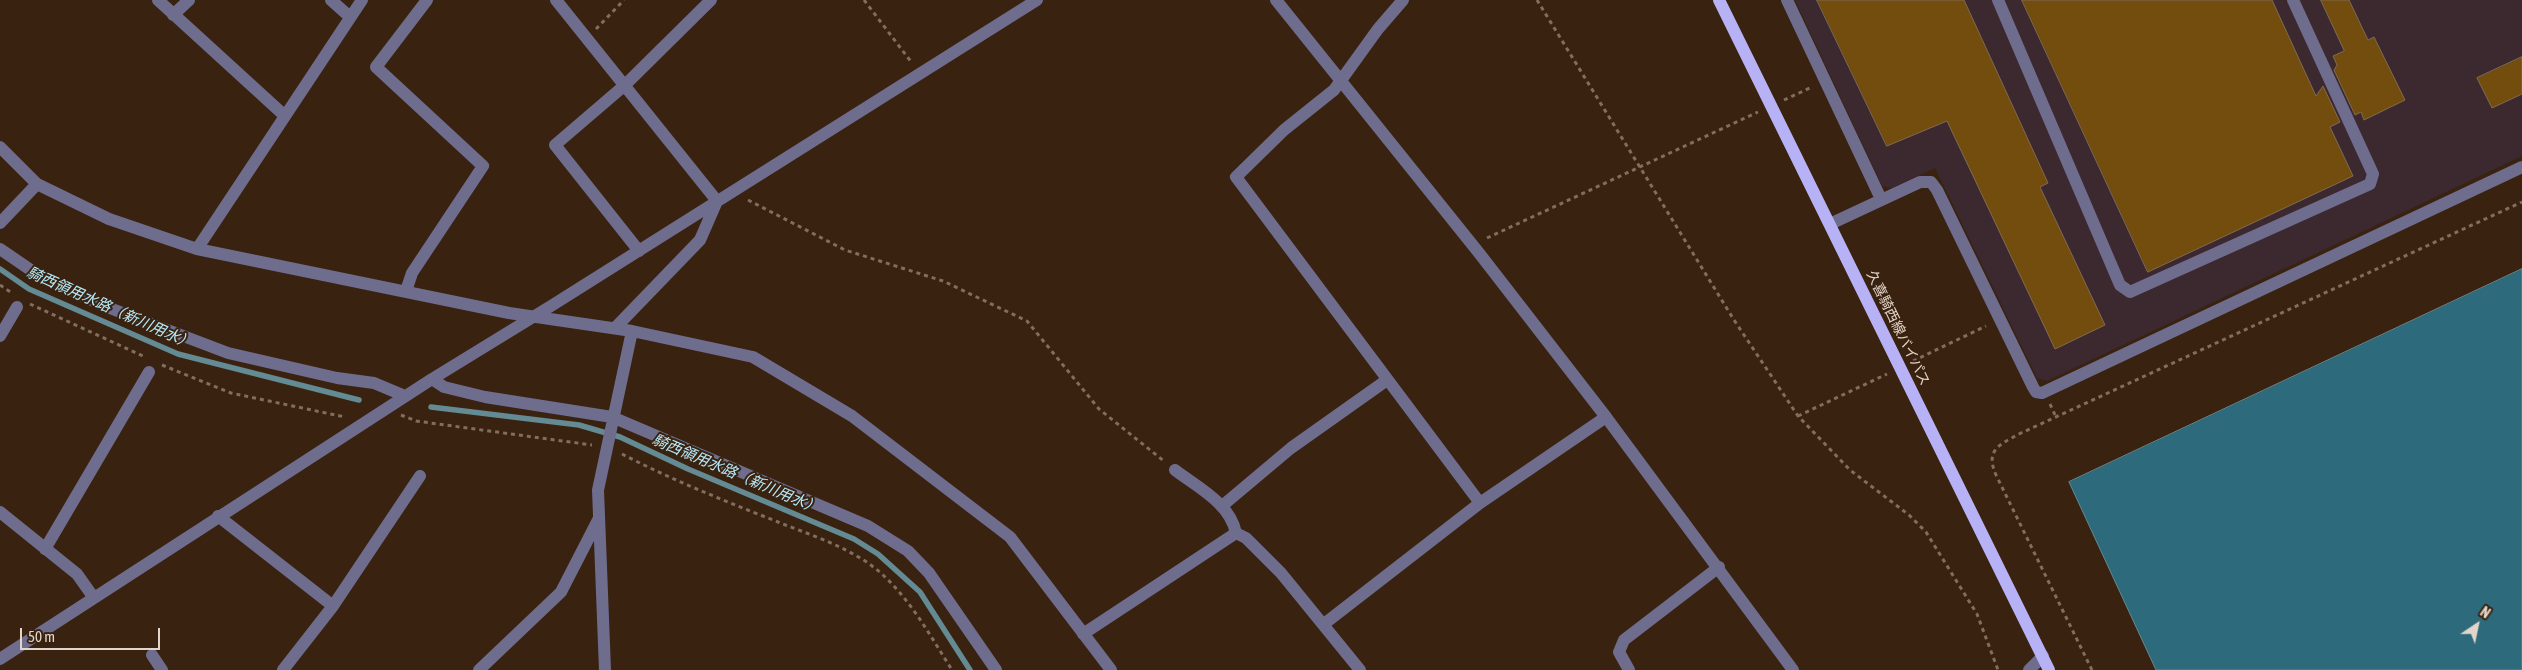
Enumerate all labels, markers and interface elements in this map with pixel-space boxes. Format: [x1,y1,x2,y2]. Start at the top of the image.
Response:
water label: 騎西領用水路（新川用水） [24,263,196,353]
street label: 久喜騎西線バイパス [1863,268,1933,388]
water label: 騎西領用水路（新川用水） [650,431,822,517]
north arrow [2452,600,2502,650]
text: N [2477,604,2493,622]
scale bar [22,618,162,650]
text: 50 m [28,628,55,645]

